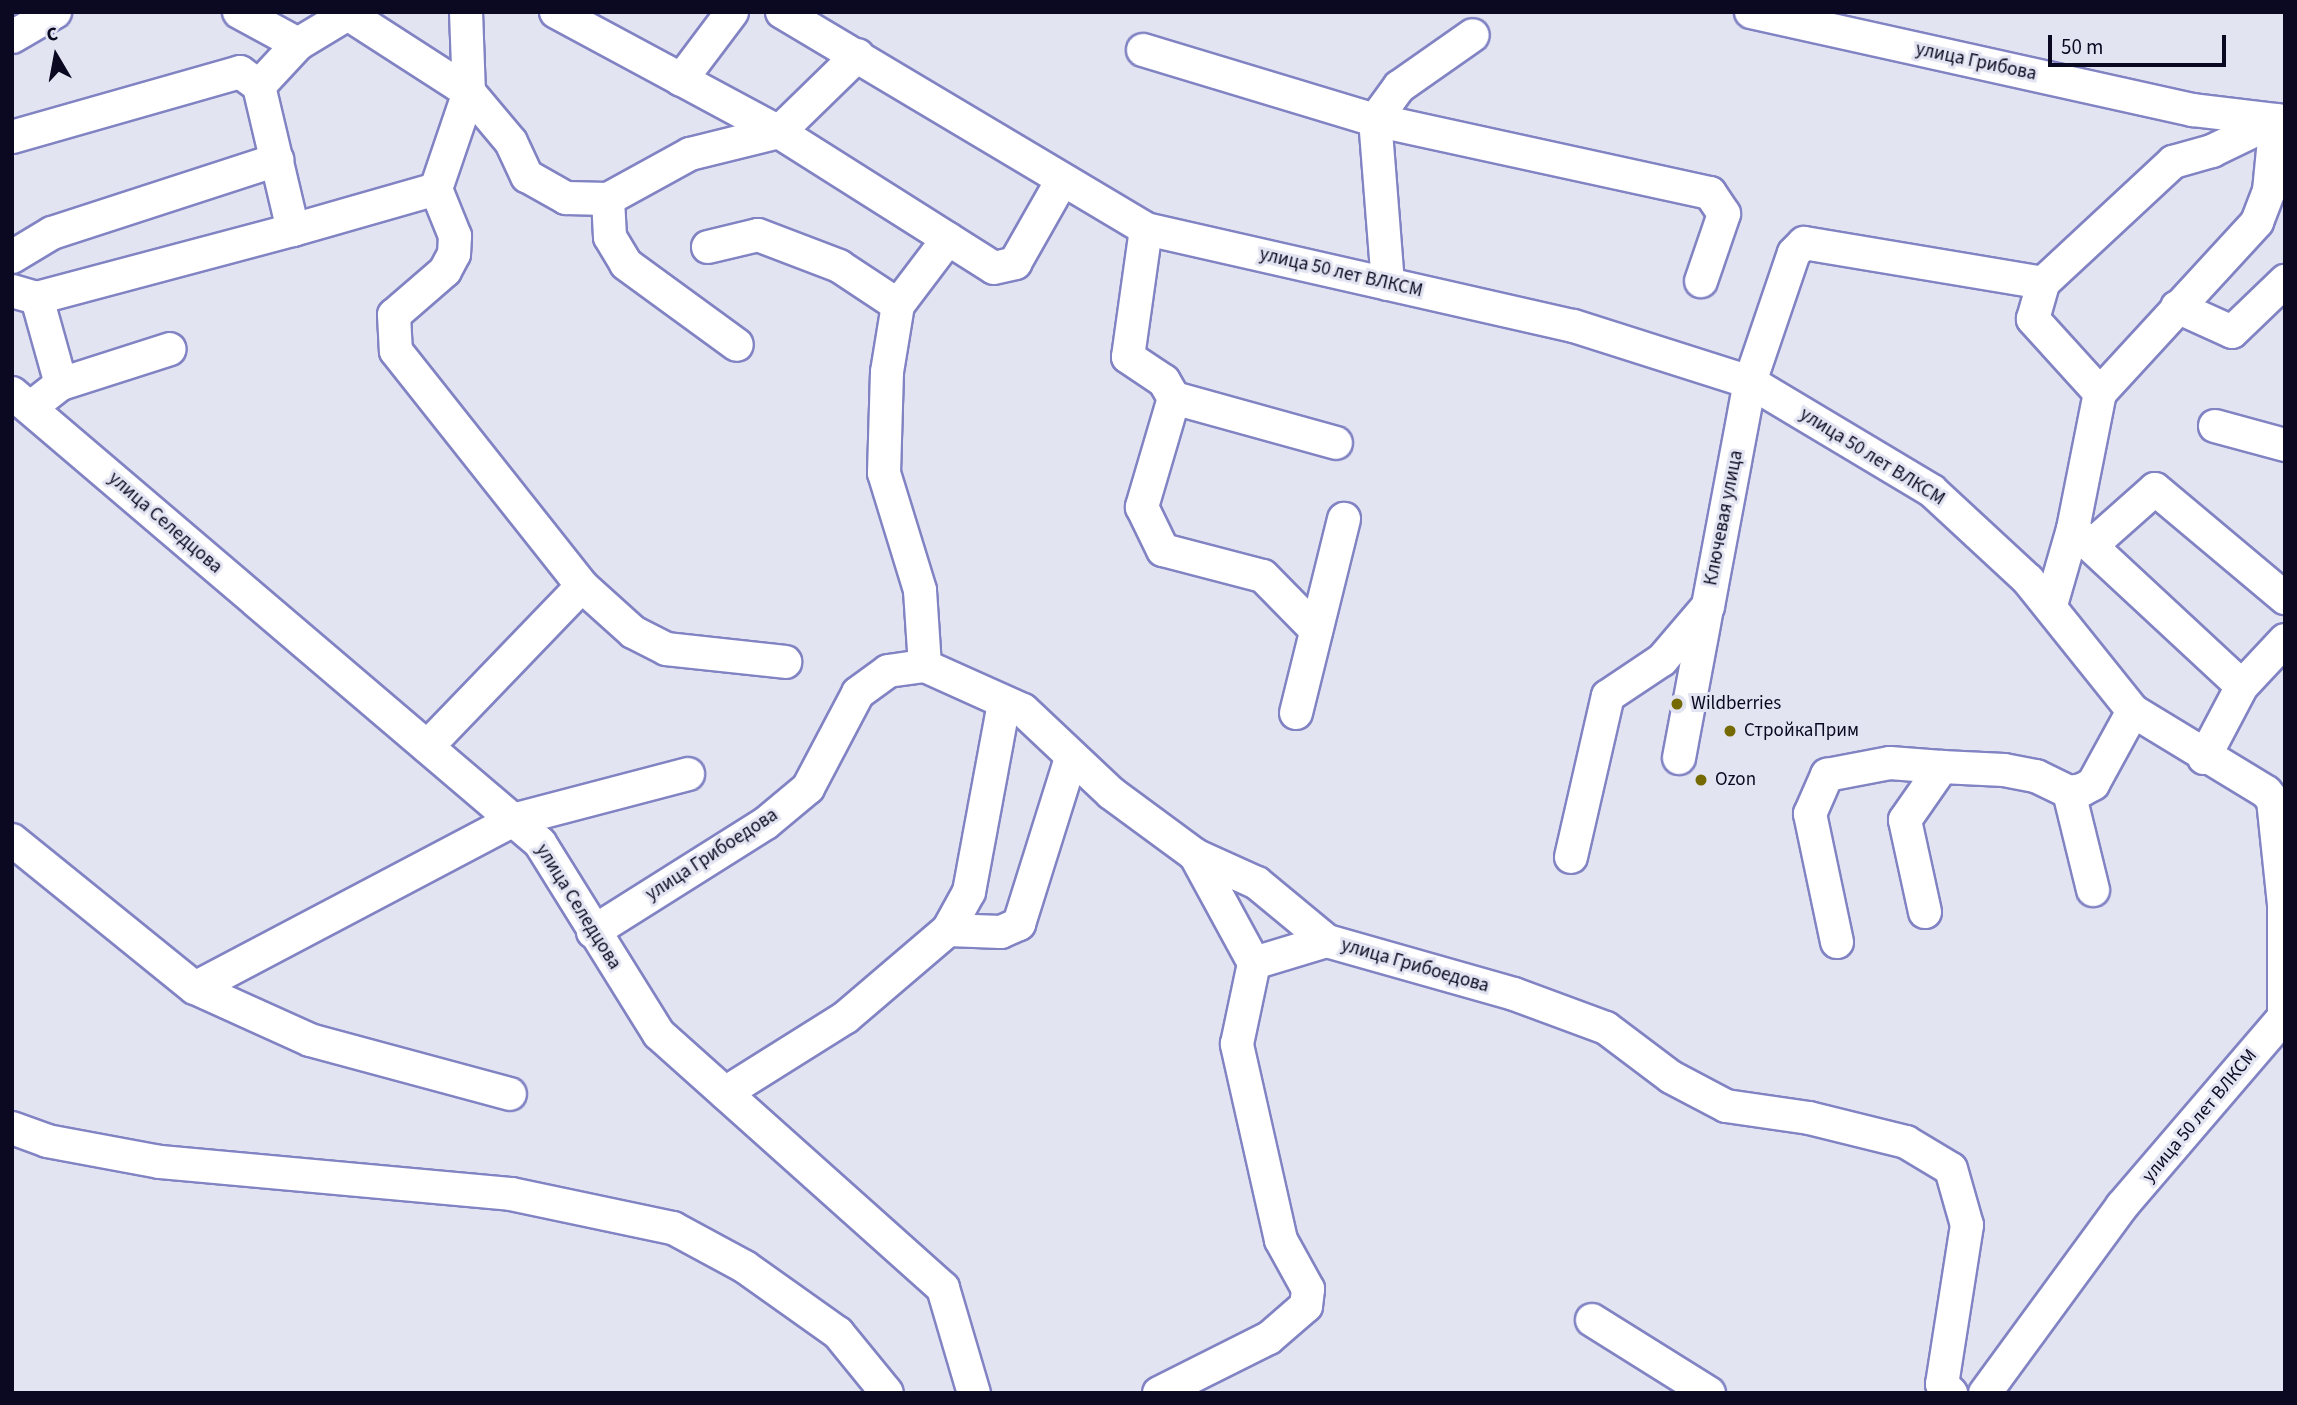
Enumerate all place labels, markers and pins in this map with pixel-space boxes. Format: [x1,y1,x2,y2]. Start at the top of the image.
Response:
place label: Wildberries [1691,693,1781,715]
marker: Wildberries [1669,696,1685,712]
place label: СтройкаПрим [1744,720,1859,742]
marker: СтройкаПрим [1722,723,1738,739]
place label: Ozon [1715,769,1756,791]
marker: Ozon [1693,772,1709,788]

